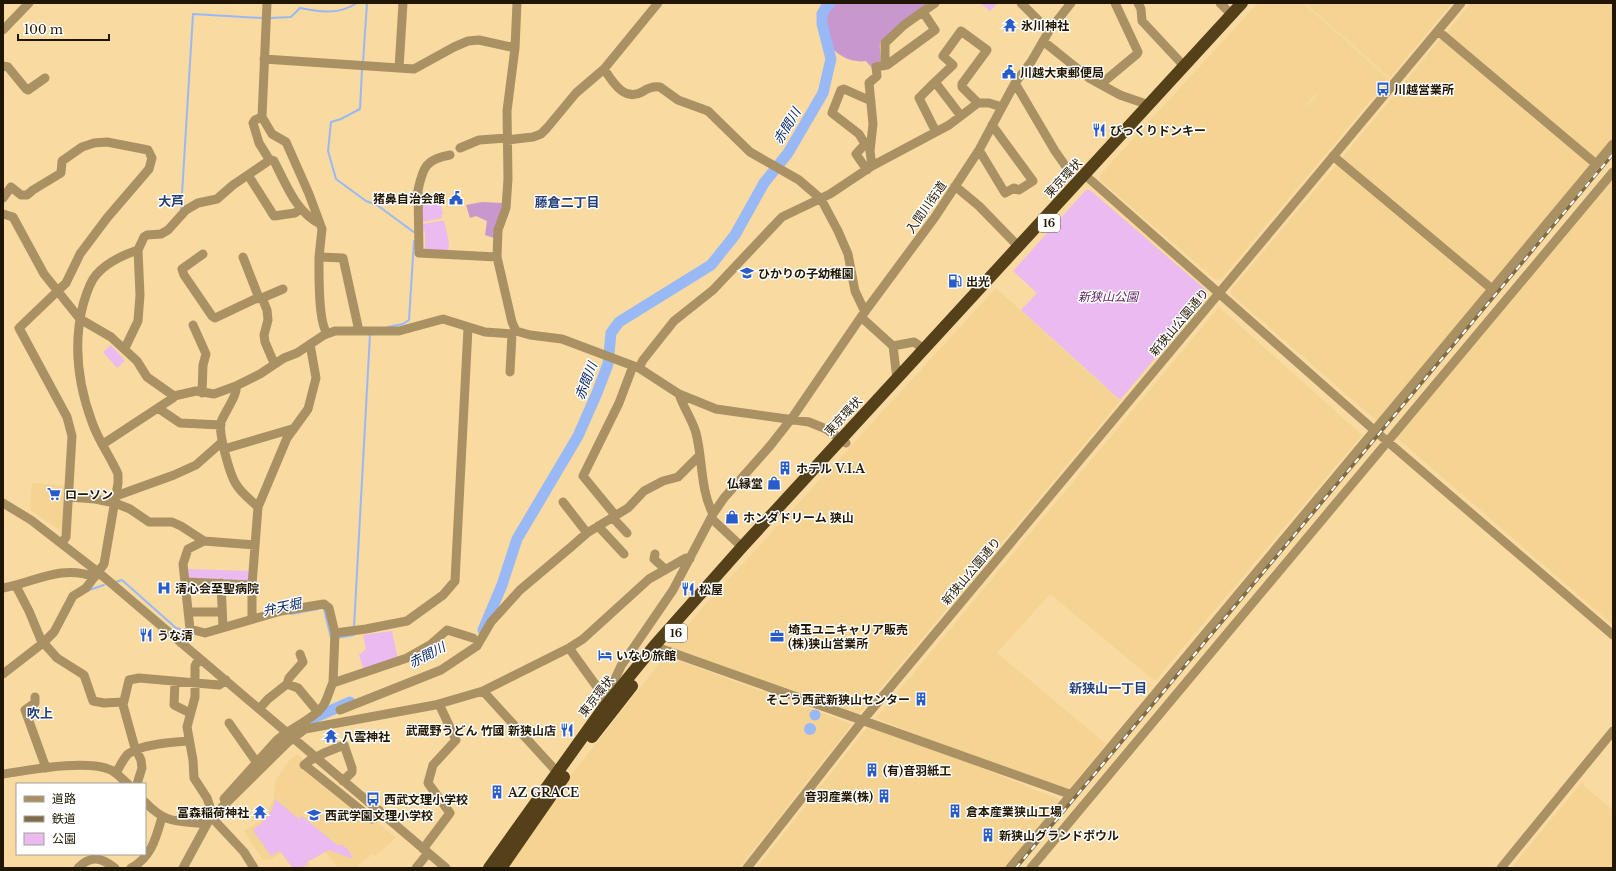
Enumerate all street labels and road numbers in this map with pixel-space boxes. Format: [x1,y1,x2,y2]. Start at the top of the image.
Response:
street label: 東京環状 [1041,155,1085,201]
street label: 入間川街道 [903,178,949,236]
road number: 16 [1038,214,1060,232]
street label: 新狭山公園通り [1146,285,1212,359]
street label: 東京環状 [821,393,865,439]
street label: 新狭山公園通り [938,534,1004,608]
road number: 16 [665,624,687,642]
street label: 東京環状 [575,672,617,720]

